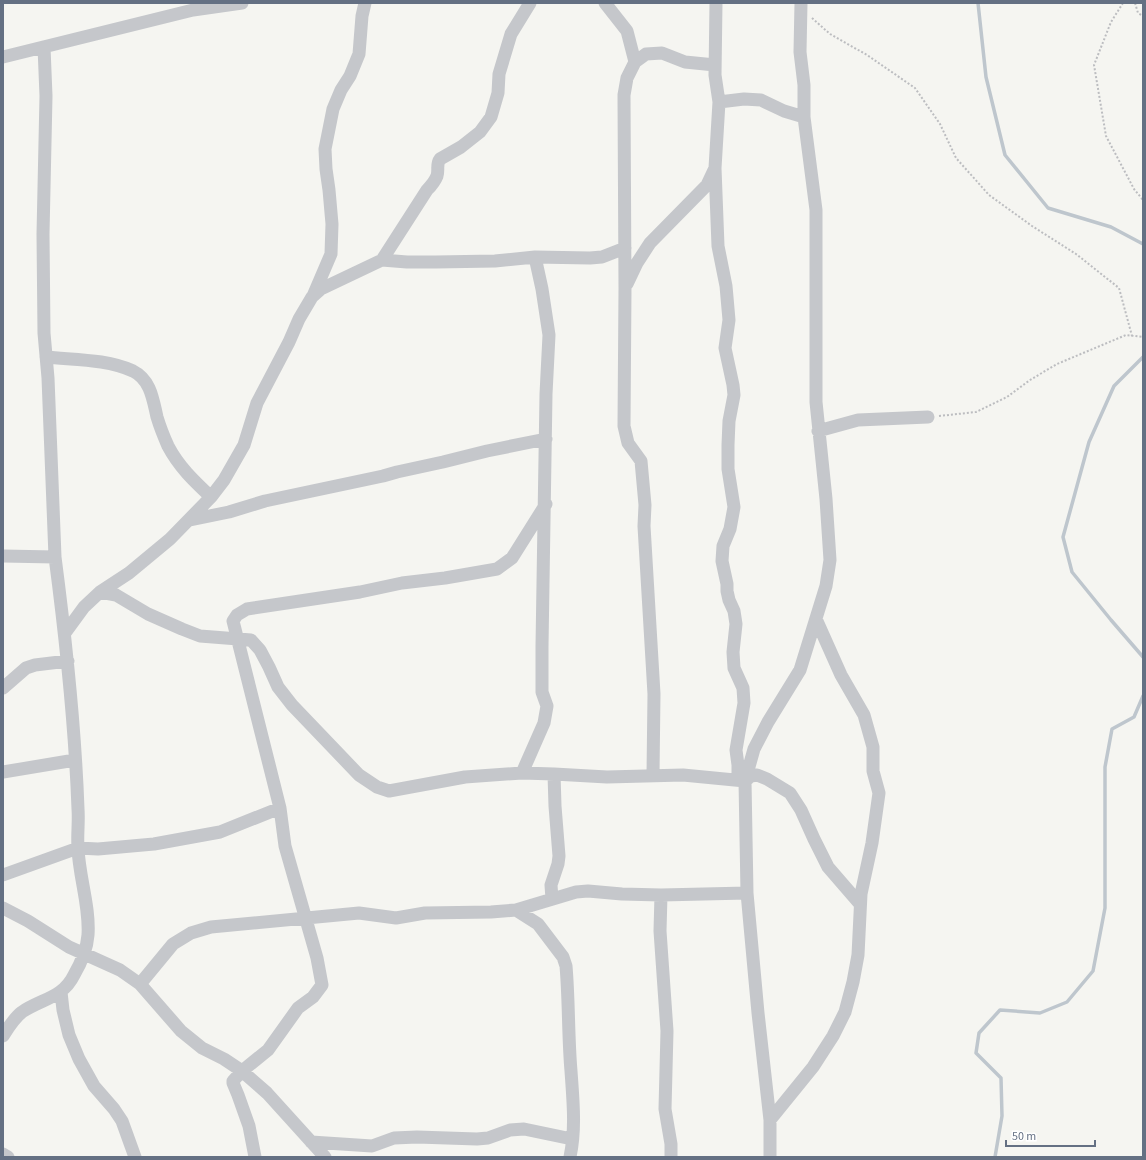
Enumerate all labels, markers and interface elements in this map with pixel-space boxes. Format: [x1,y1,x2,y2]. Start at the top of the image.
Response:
scale bar [1006,1122,1095,1148]
text: 50 m [1012,1128,1036,1145]

